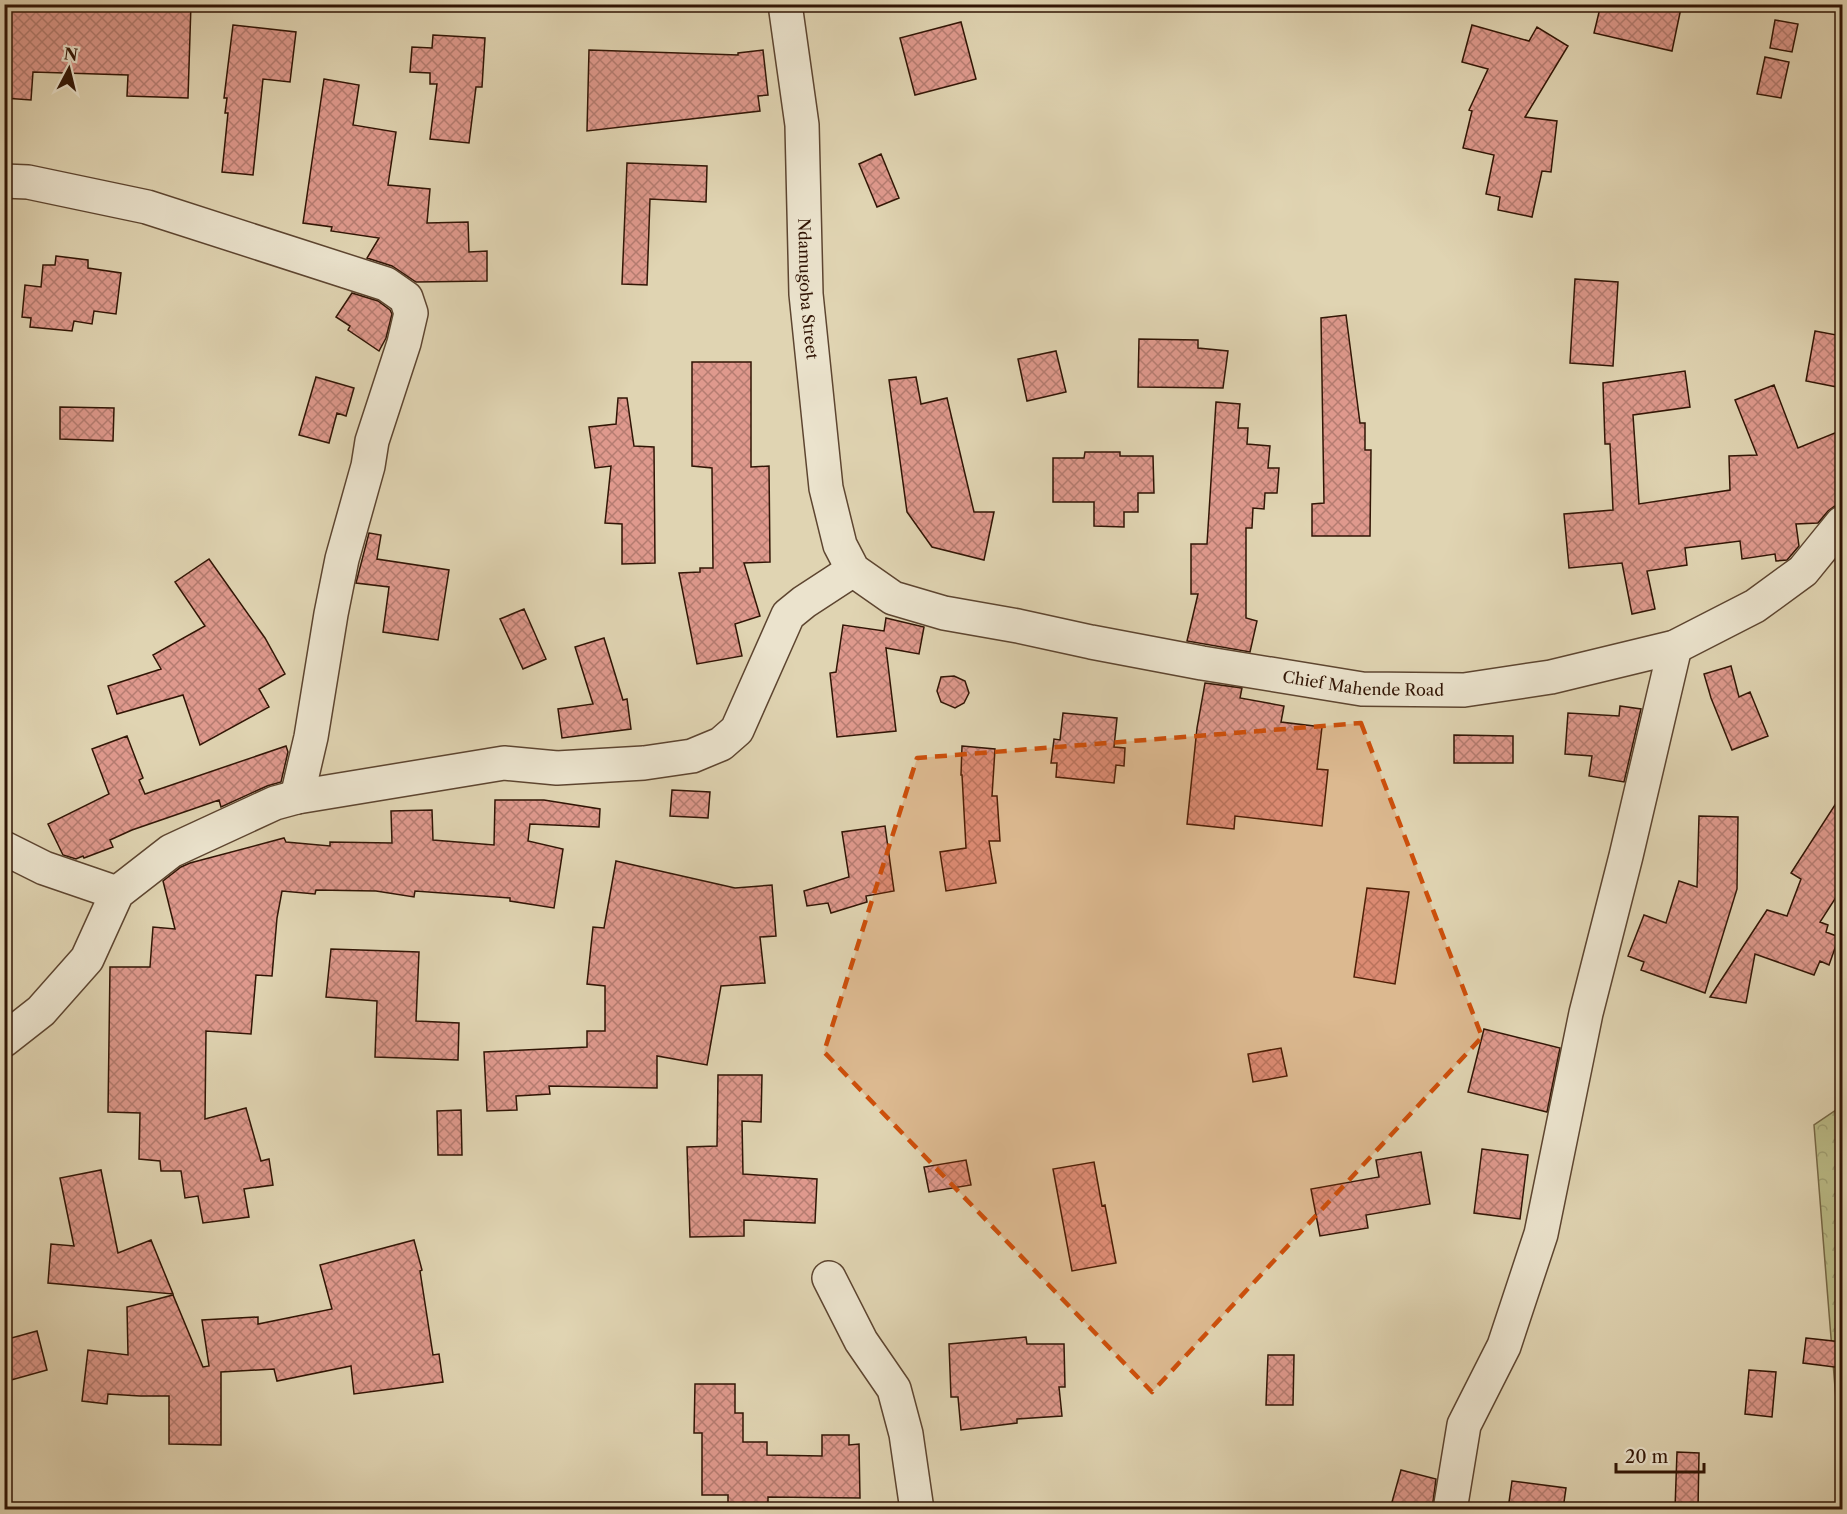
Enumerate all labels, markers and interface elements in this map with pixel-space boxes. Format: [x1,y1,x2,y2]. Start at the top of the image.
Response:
north arrow [39,39,99,99]
text: N [63,43,79,65]
street label: Ndamugoba Street [794,218,823,361]
street label: Chief Mahende Road [1281,666,1444,700]
scale bar [1616,1436,1704,1474]
text: 20 m [1625,1446,1669,1468]

